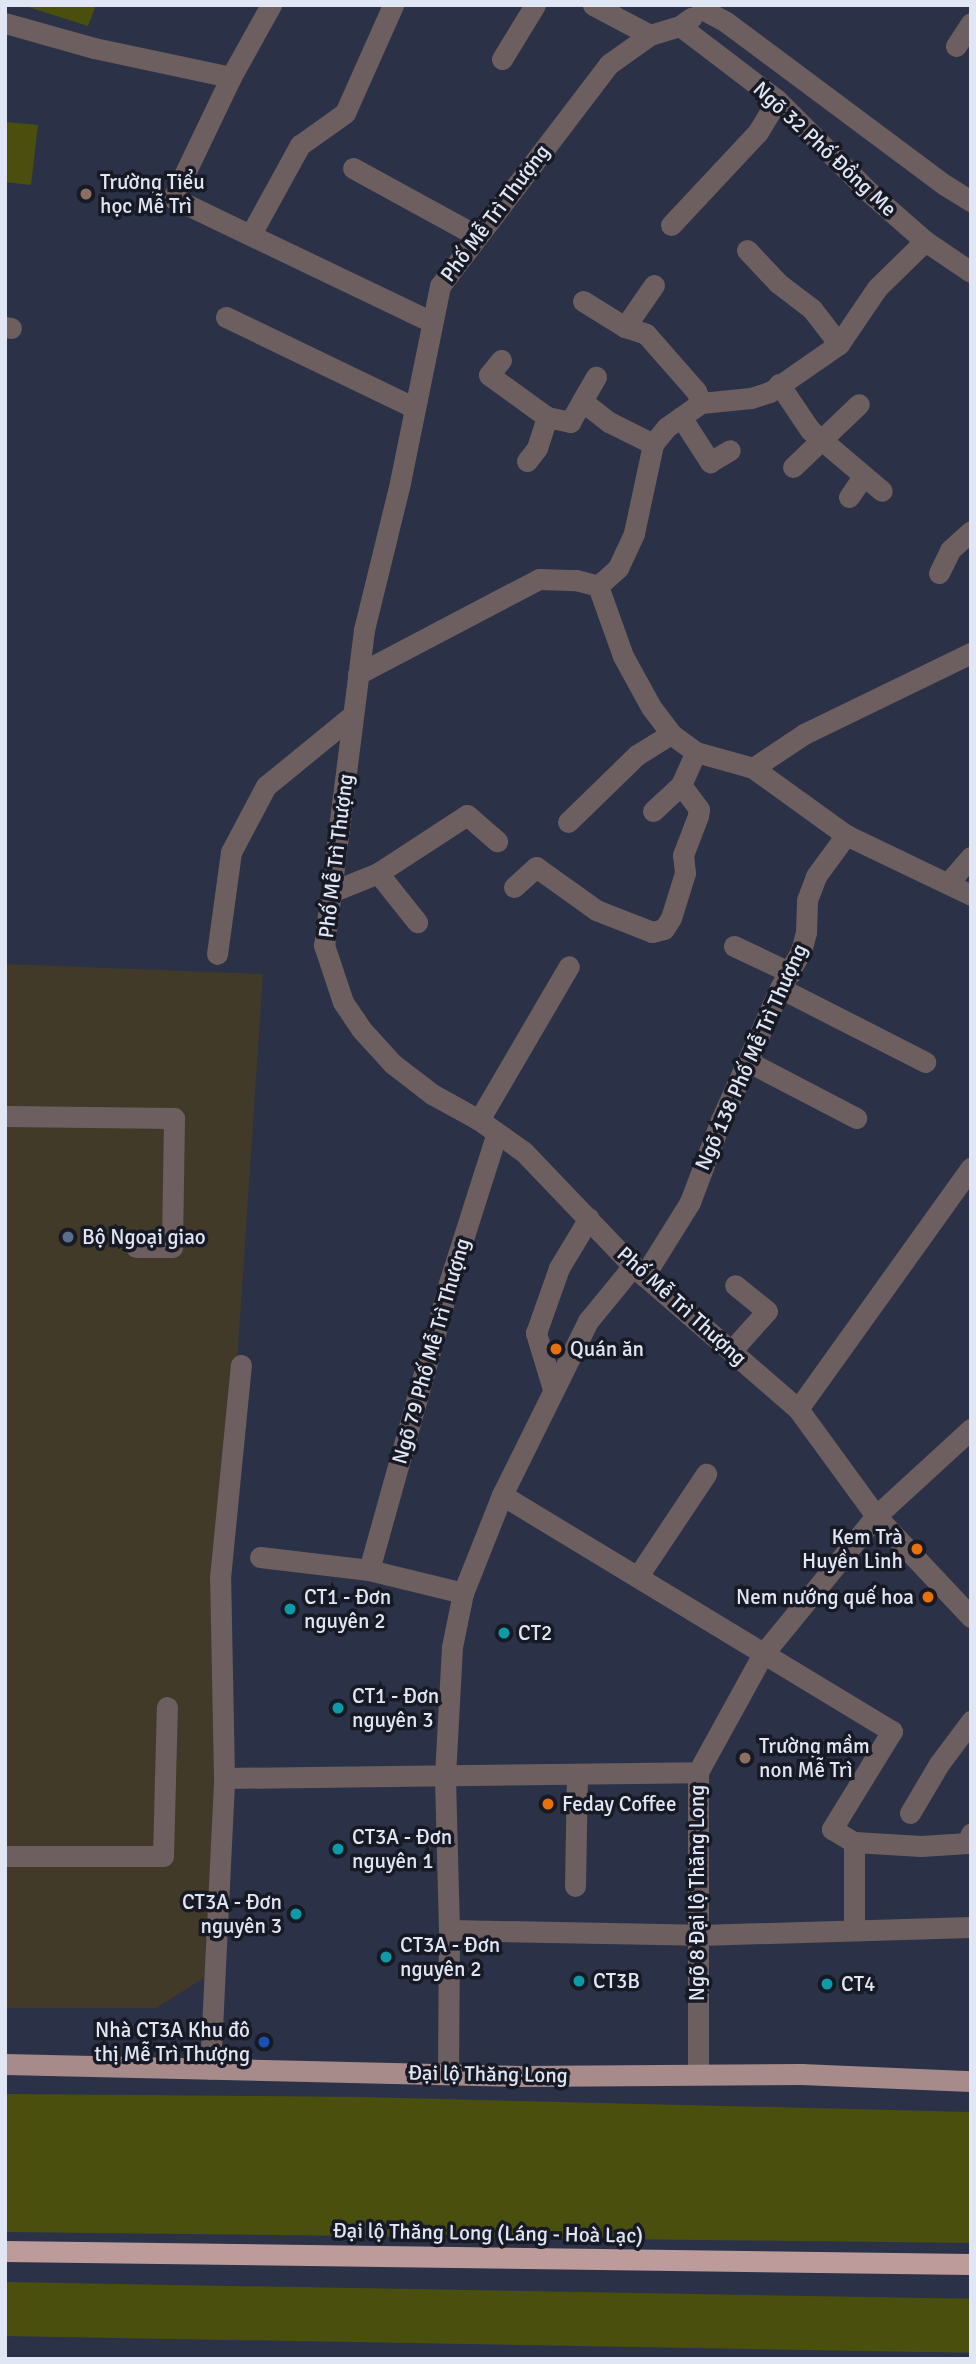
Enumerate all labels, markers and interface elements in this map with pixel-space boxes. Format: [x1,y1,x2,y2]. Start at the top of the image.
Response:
street label: Ngõ 32 Phố Đồng Me [748,76,902,222]
street label: Phố Mễ Trì Thượng [435,139,555,287]
place label: Trường Tiểu học Mễ Trì [100,169,205,219]
marker: Trường Tiểu học Mễ Trì [78,186,94,202]
street label: Phố Mễ Trì Thượng [313,772,359,940]
street label: Ngõ 138 Phố Mễ Trì Thượng [690,940,812,1174]
place label: Bộ Ngoại giao [82,1224,206,1250]
marker: Bộ Ngoại giao [60,1229,76,1245]
street label: Ngõ 79 Phố Mễ Trì Thượng [387,1235,475,1467]
street label: Phố Mễ Trì Thượng [612,1241,752,1371]
place label: Quán ăn [570,1336,644,1362]
marker: Quán ăn [548,1341,564,1357]
place label: Kem Trà Huyền Linh [802,1524,903,1574]
marker: Kem Trà Huyền Linh [909,1541,925,1557]
place label: CT1 - Đơn nguyên 2 [304,1584,391,1634]
place label: Nem nướng quế hoa [736,1584,914,1610]
marker: Nem nướng quế hoa [920,1589,936,1605]
marker: CT1 - Đơn nguyên 2 [282,1601,298,1617]
place label: CT2 [518,1620,552,1646]
marker: CT2 [496,1625,512,1641]
place label: CT1 - Đơn nguyên 3 [352,1683,439,1733]
marker: CT1 - Đơn nguyên 3 [330,1700,346,1716]
place label: Trường mầm non Mễ Trì [759,1733,870,1783]
marker: Trường mầm non Mễ Trì [737,1750,753,1766]
street label: Ngõ 8 Đại lộ Thăng Long [684,1785,710,2001]
place label: Feday Coffee [562,1791,676,1817]
marker: Feday Coffee [540,1796,556,1812]
place label: CT3A - Đơn nguyên 1 [352,1824,452,1874]
marker: CT3A - Đơn nguyên 1 [330,1841,346,1857]
place label: CT3A - Đơn nguyên 3 [182,1889,282,1939]
marker: CT3A - Đơn nguyên 3 [288,1906,304,1922]
place label: CT3A - Đơn nguyên 2 [400,1932,500,1982]
marker: CT3A - Đơn nguyên 2 [378,1949,394,1965]
place label: CT3B [593,1968,640,1994]
place label: CT4 [841,1971,875,1997]
marker: CT3B [571,1973,587,1989]
marker: CT4 [819,1976,835,1992]
place label: Nhà CT3A Khu đô thị Mễ Trì Thượng [94,2017,250,2067]
marker: Nhà CT3A Khu đô thị Mễ Trì Thượng [256,2034,272,2050]
street label: Đại lộ Thăng Long [408,2060,568,2088]
street label: Đại lộ Thăng Long (Láng - Hoà Lạc) [333,2218,643,2248]

